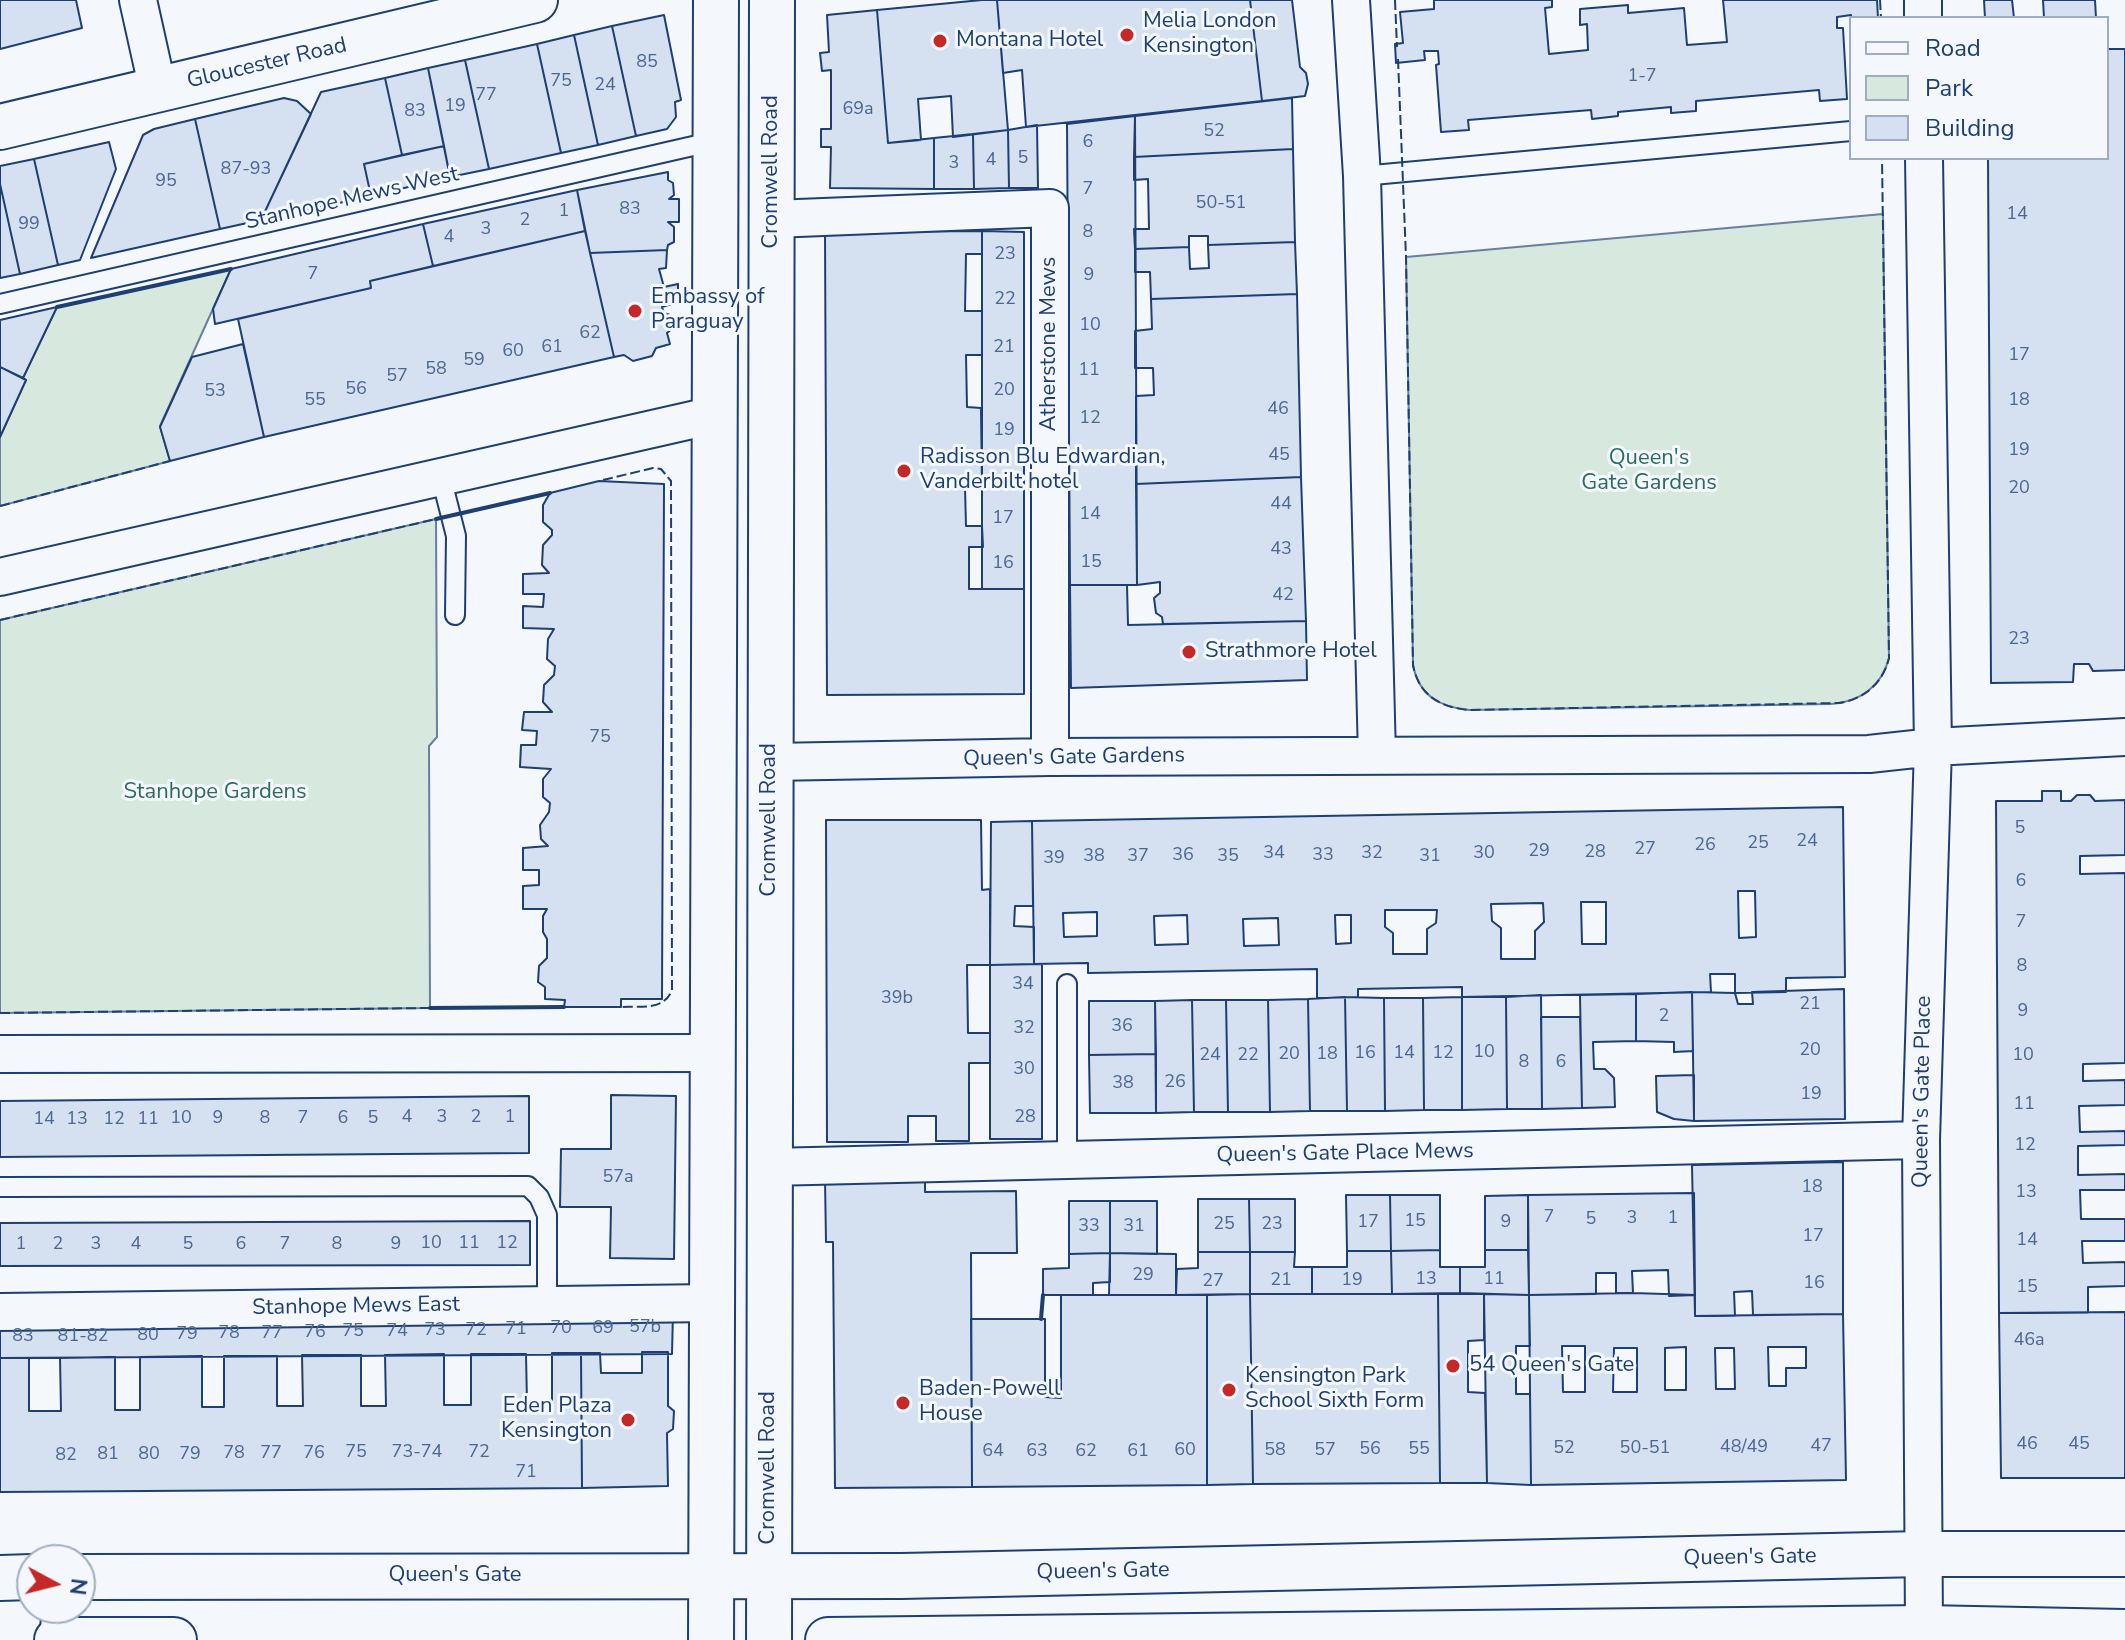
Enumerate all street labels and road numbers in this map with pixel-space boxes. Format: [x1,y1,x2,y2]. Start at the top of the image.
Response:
street label: Gloucester Road [185,33,349,95]
street label: Cromwell Road [759,95,785,249]
street label: Stanhope Mews West [243,162,461,236]
street label: Atherstone Mews [1037,257,1063,431]
street label: Cromwell Road [757,743,783,897]
street label: Queen's Gate Gardens [963,743,1185,773]
street label: Queen's Gate Place [1908,996,1938,1188]
street label: Queen's Gate Place Mews [1216,1139,1474,1169]
street label: Stanhope Mews East [252,1292,460,1322]
street label: Cromwell Road [756,1391,782,1545]
street label: Queen's Gate [1683,1544,1817,1572]
street label: Queen's Gate [1036,1558,1170,1586]
street label: Queen's Gate [388,1563,522,1589]

